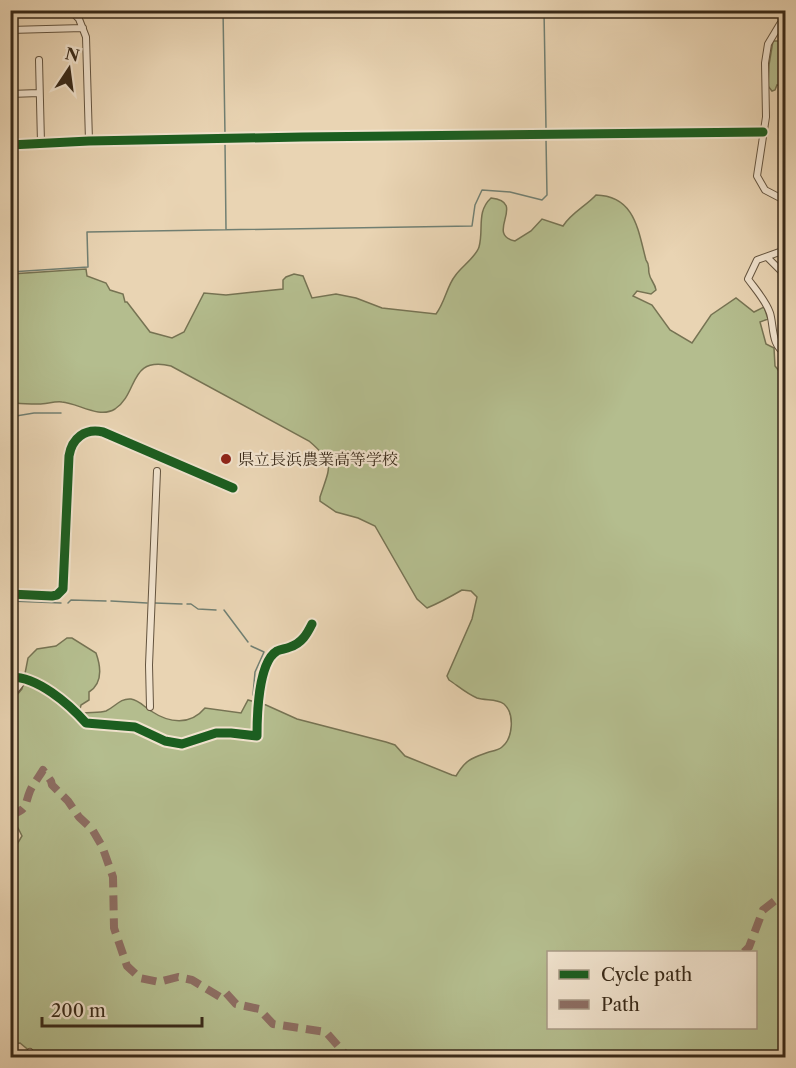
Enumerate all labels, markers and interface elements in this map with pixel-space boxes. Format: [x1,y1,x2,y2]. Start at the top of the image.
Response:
north arrow [39,39,99,99]
text: N [63,43,81,66]
place label: 県立長浜農業高等学校 [238,449,398,469]
marker: 県立長浜農業高等学校 [219,452,233,466]
legend [547,951,757,1029]
text: Cycle path [601,964,692,986]
scale bar [42,990,202,1028]
text: Path [601,994,640,1016]
text: 200 m [51,1000,106,1022]

